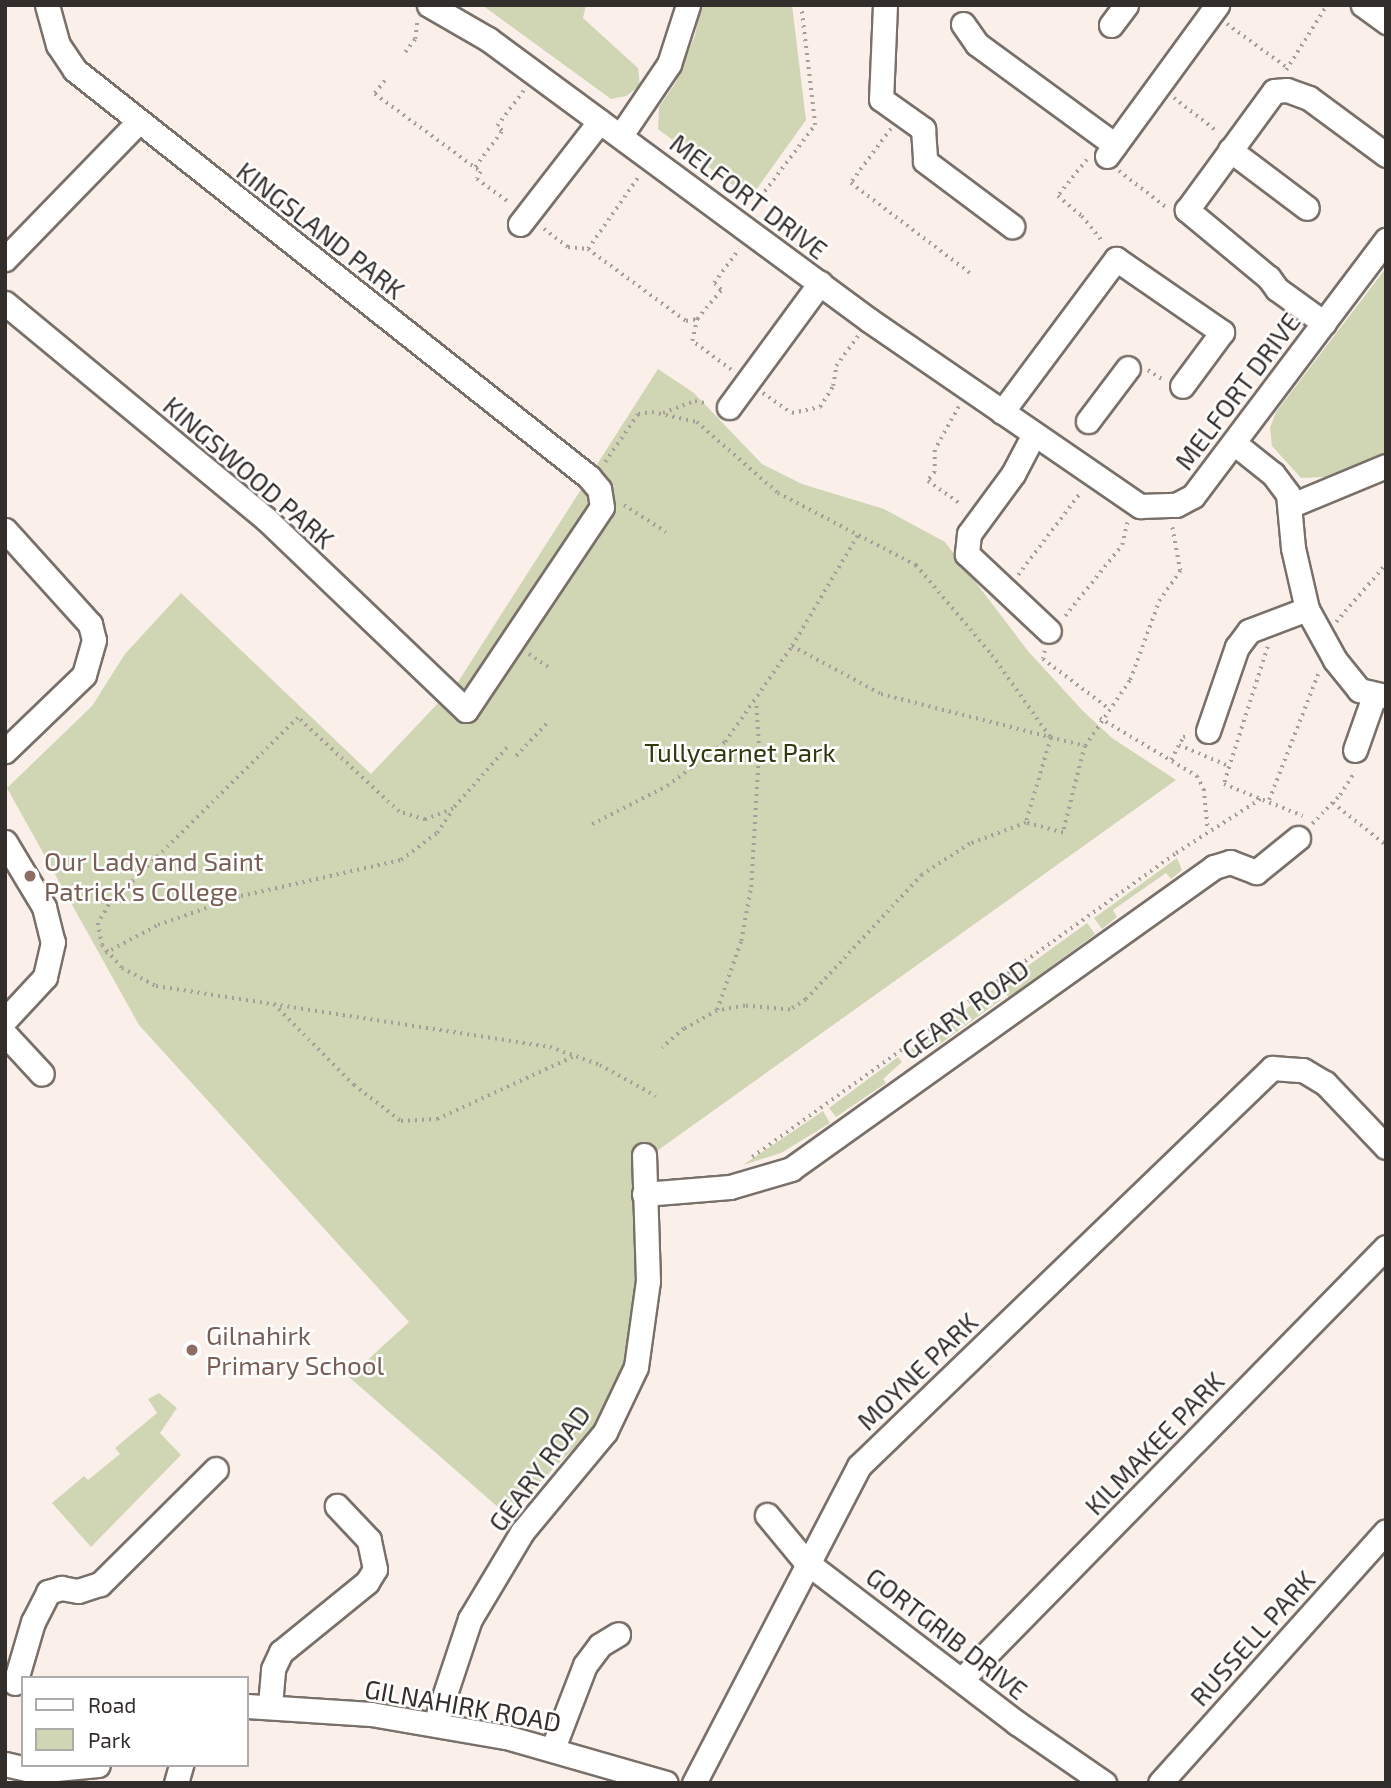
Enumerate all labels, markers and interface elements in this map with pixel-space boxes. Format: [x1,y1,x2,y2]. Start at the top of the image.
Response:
street label: MELFORT DRIVE [664,127,834,265]
street label: KINGSLAND PARK [231,155,411,305]
street label: MELFORT DRIVE [1168,306,1306,476]
street label: KINGSWOOD PARK [157,389,341,555]
park label: Tullycarnet Park [644,736,836,768]
place label: Our Lady and Saint Patrick's College [44,845,265,906]
marker: Our Lady and Saint Patrick's College [22,868,38,884]
street label: GEARY ROAD [895,952,1035,1066]
street label: MOYNE PARK [850,1306,984,1436]
place label: Gilnahirk Primary School [206,1319,385,1380]
marker: Gilnahirk Primary School [184,1342,200,1358]
street label: KILMAKEE PARK [1078,1365,1230,1521]
street label: GEARY ROAD [481,1399,597,1537]
street label: GORTGRIB DRIVE [860,1560,1034,1706]
street label: RUSSELL PARK [1183,1564,1321,1712]
street label: GILNAHIRK ROAD [362,1672,564,1738]
legend [21,1676,248,1767]
text: Road [88,1692,136,1717]
text: Park [88,1727,131,1752]

